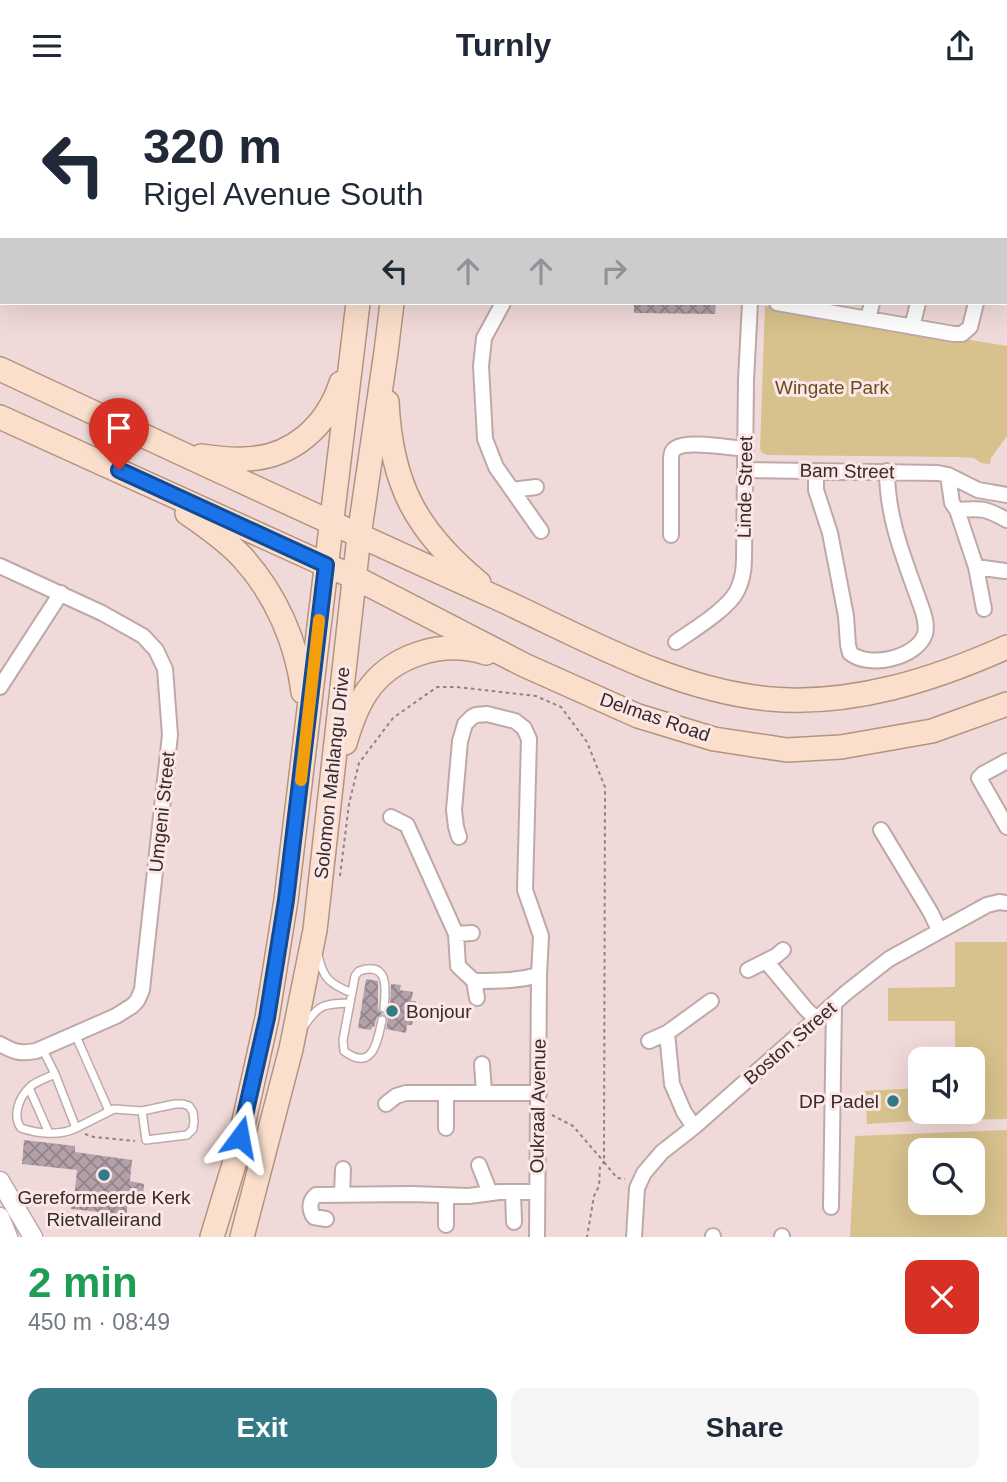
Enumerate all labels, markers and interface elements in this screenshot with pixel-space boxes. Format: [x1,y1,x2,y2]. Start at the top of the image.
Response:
icon: menu [28,27,66,65]
text: Turnly [456,27,551,63]
icon: share [941,27,979,65]
icon: left [28,119,119,210]
text: 320 m [143,119,282,173]
text: Rigel Avenue South [143,176,424,212]
icon: left [376,252,414,290]
icon: ahead [449,252,487,290]
icon: ahead [522,252,560,290]
icon: right [595,252,633,290]
park label: Wingate Park [775,377,890,398]
pin [89,398,149,470]
icon: arrive [100,409,138,447]
street label: Linde Street [734,435,756,538]
street label: Bam Street [799,460,895,482]
street label: Solomon Mahlangu Drive [310,666,354,880]
street label: Delmas Road [597,688,713,746]
street label: Umgeni Street [145,750,179,873]
street label: Boston Street [740,997,841,1089]
place label: Bonjour [406,1001,472,1022]
marker: Bonjour [384,1003,400,1019]
street label: Oukraal Avenue [526,1038,550,1174]
map controls [908,1047,985,1215]
button: sound [908,1047,985,1124]
place label: DP Padel [799,1091,879,1112]
marker: DP Padel [885,1093,901,1109]
position arrow [203,1100,277,1174]
button: search [908,1138,985,1215]
marker: Gereformeerde Kerk Rietvalleirand [96,1167,112,1183]
place label: Gereformeerde Kerk Rietvalleirand [17,1187,191,1230]
text: 2 min [28,1259,138,1306]
button: close [905,1260,979,1334]
text: 450 m · 08:49 [28,1309,170,1335]
button: Exit [28,1388,497,1468]
button: Share [511,1388,979,1468]

